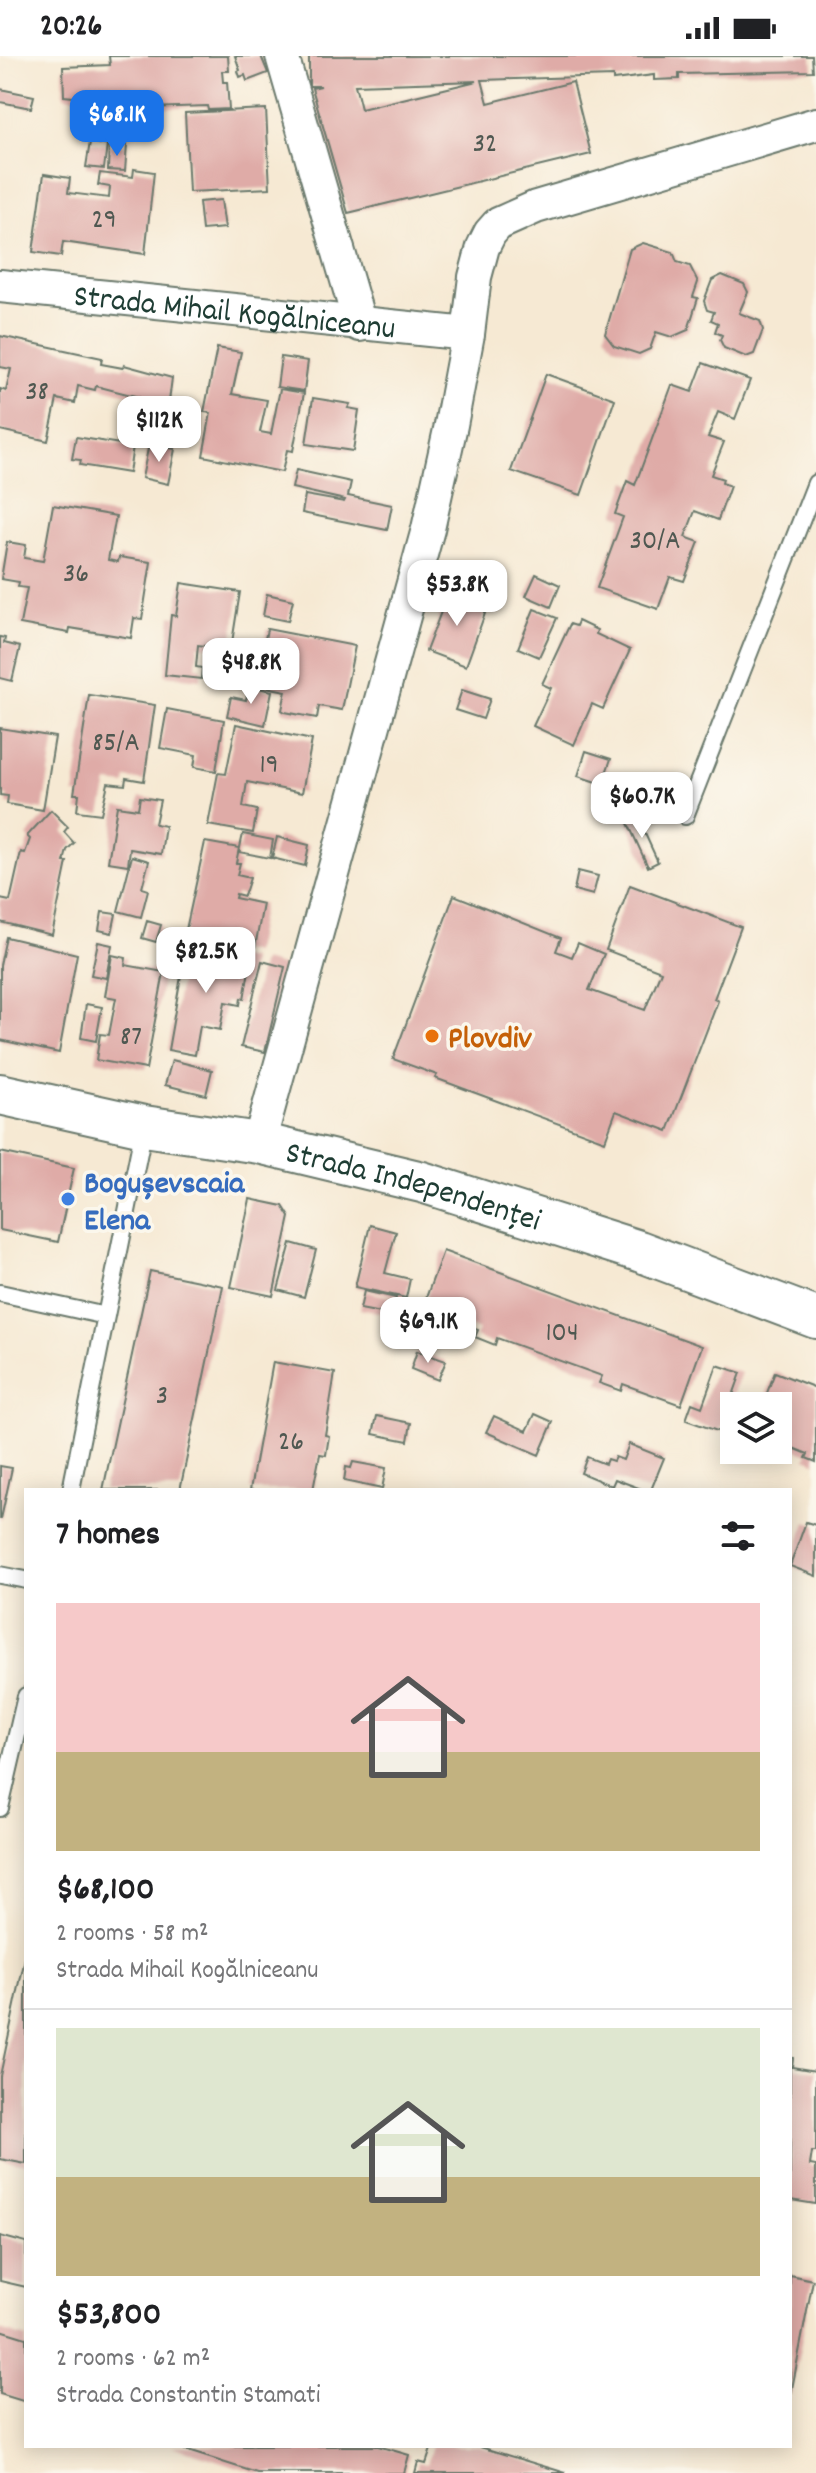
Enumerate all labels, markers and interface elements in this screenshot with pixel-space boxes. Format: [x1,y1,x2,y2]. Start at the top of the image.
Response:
text: 20:26 [40,7,102,50]
pin: $68.1K [52,90,182,158]
text: $68.1K [88,97,146,134]
house number: 32 [473,126,497,166]
house number: 29 [91,202,117,242]
street label: Strada Mihail Kogălniceanu [71,276,397,354]
house number: 38 [25,374,49,414]
pin: $112K [103,396,215,464]
text: $112K [135,403,183,440]
house number: 30/A [630,523,680,563]
house number: 36 [63,556,89,596]
pin: $53.8K [392,560,522,628]
text: $53.8K [425,567,489,604]
pin: $48.8K [186,638,316,706]
text: $48.8K [220,645,282,682]
house number: 85/A [92,725,140,765]
house number: 19 [260,747,278,787]
pin: $60.7K [577,772,707,840]
text: $60.7K [609,779,675,816]
pin: $82.5K [141,927,271,995]
text: $82.5K [174,934,238,971]
place label: Plovdiv [448,1018,533,1064]
house number: 87 [120,1019,142,1059]
marker: Plovdiv [423,1027,441,1045]
street label: Strada Independenței [280,1132,546,1246]
place label: Bogușevscaia Elena [84,1163,245,1246]
marker: Bogușevscaia Elena [59,1190,77,1208]
pin: $69.1K [363,1297,493,1365]
text: $69.1K [398,1304,458,1341]
house number: 104 [545,1315,579,1355]
house number: 3 [156,1378,168,1418]
map controls [720,1392,792,1464]
button: layers [720,1392,792,1464]
house number: 26 [278,1424,304,1464]
text: 7 homes [56,1512,160,1561]
icon: filters [716,1514,760,1558]
icon: home [336,1655,480,1799]
text: $68,100 [56,1867,155,1916]
text: 2 rooms · 58 m² [56,1916,209,1953]
text: Strada Mihail Kogălniceanu [56,1953,318,1990]
icon: home [336,2080,480,2224]
text: $53,800 [56,2292,161,2341]
text: 2 rooms · 62 m² [56,2341,210,2378]
text: Strada Constantin Stamati [56,2378,320,2415]

